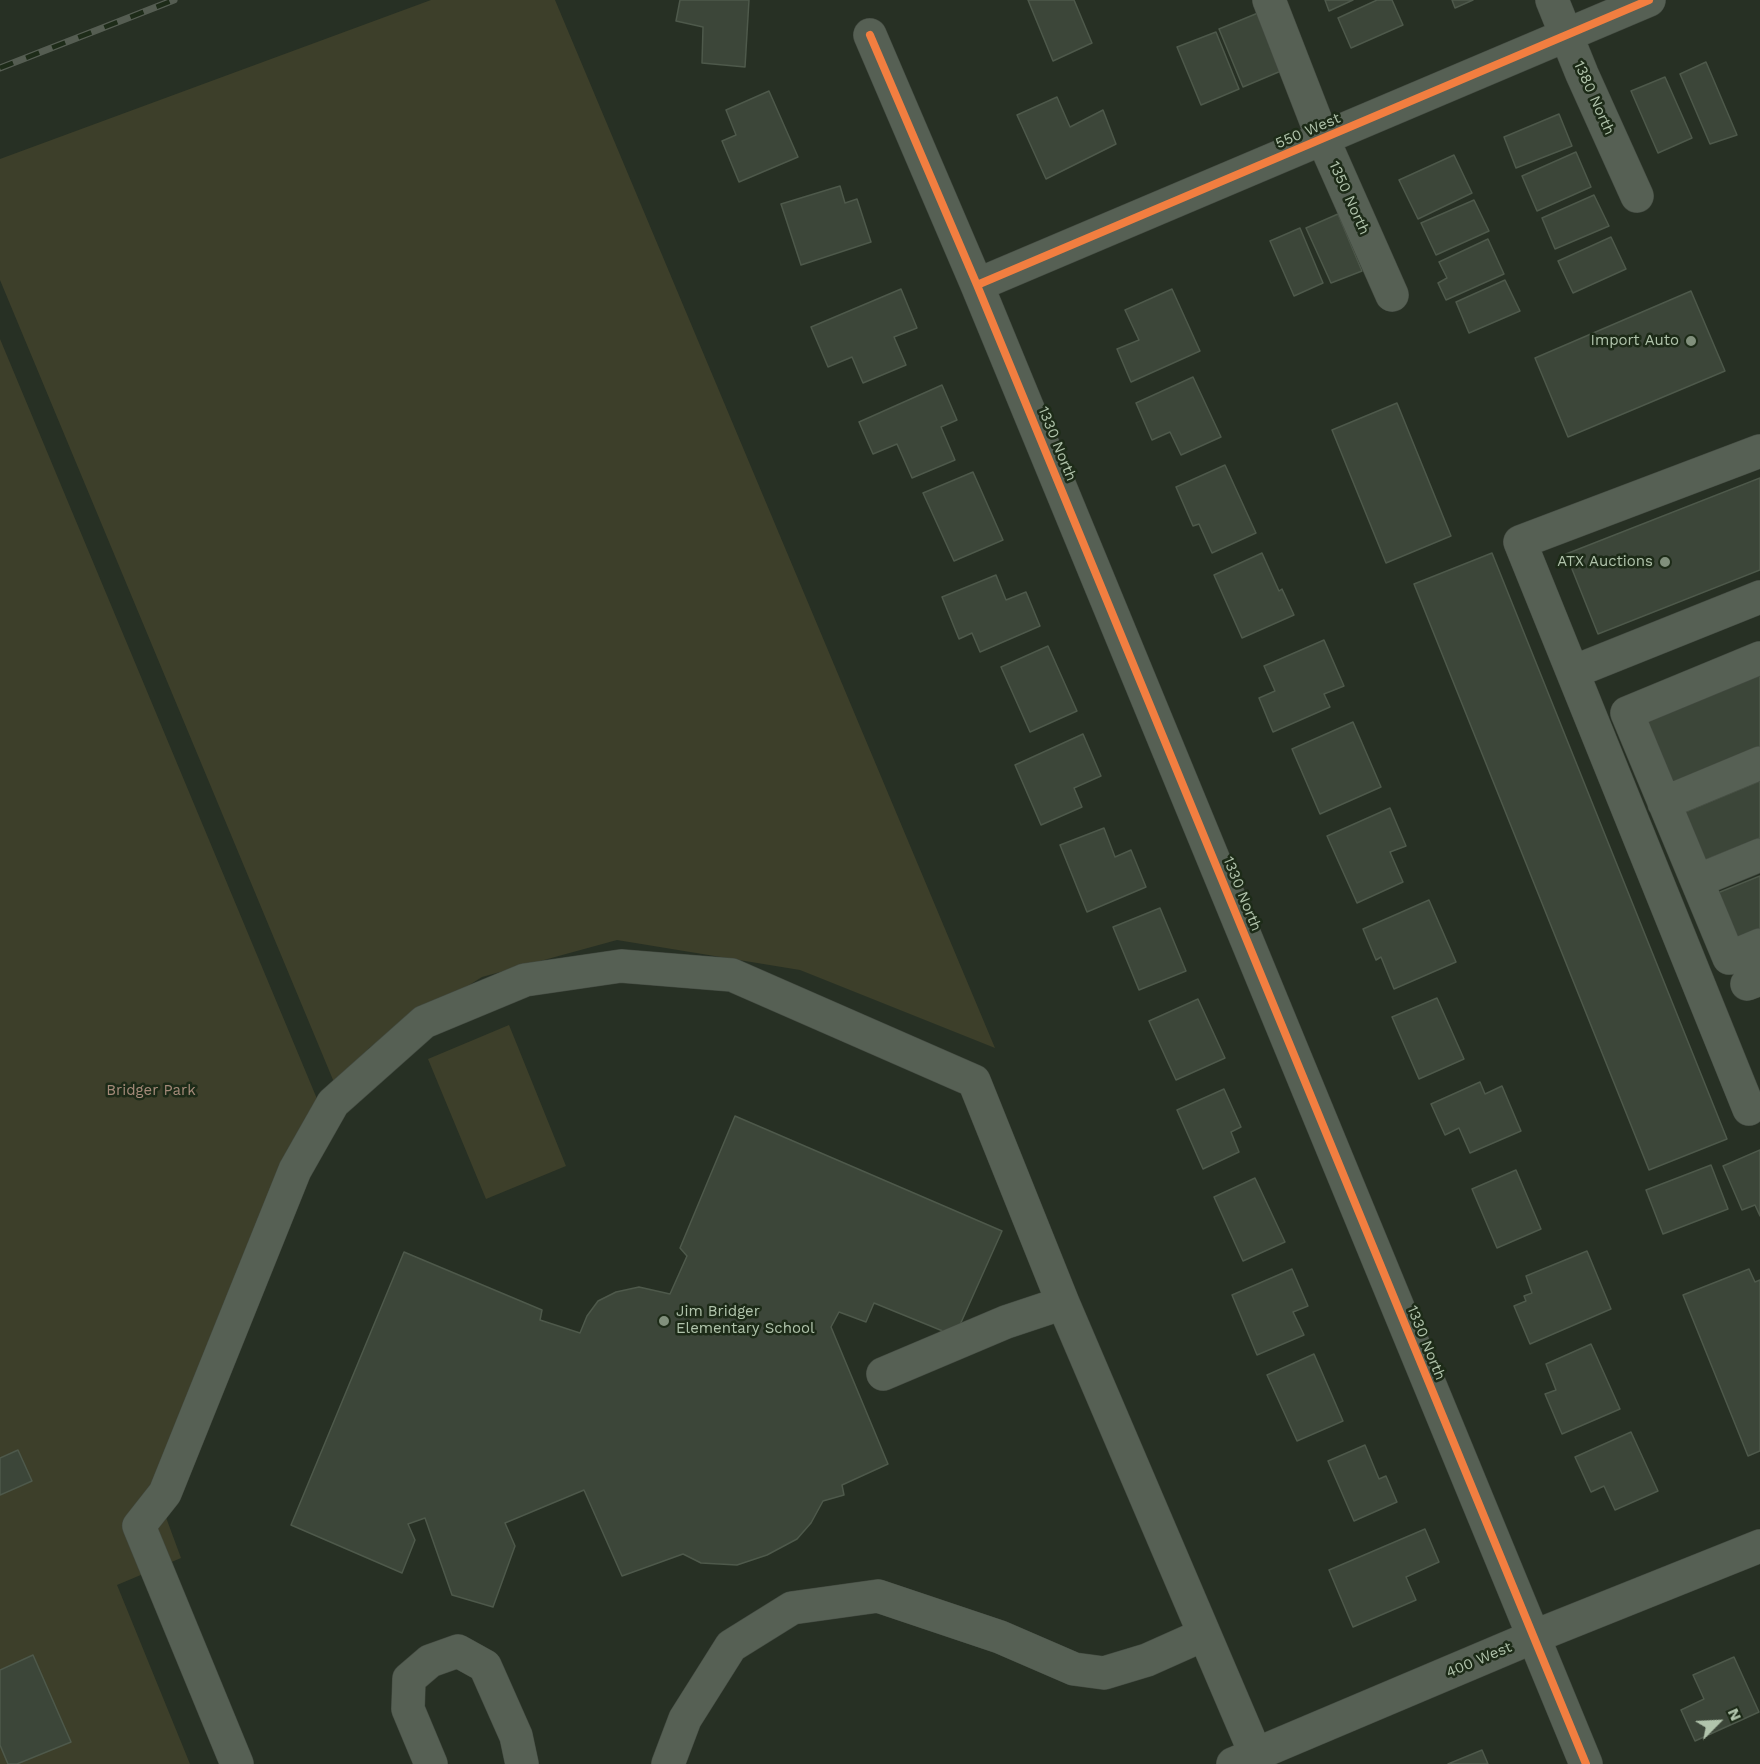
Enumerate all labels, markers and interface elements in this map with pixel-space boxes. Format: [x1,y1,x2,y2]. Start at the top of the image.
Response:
street label: 1380 North [1570,58,1618,138]
street label: 550 West [1273,109,1343,153]
street label: 1350 North [1325,158,1373,238]
place label: Import Auto [1591,332,1679,350]
marker: Import Auto [1684,334,1698,348]
street label: 1330 North [1034,404,1080,484]
place label: ATX Auctions [1557,553,1653,571]
marker: ATX Auctions [1658,555,1672,569]
street label: 1330 North [1219,854,1265,934]
park label: Bridger Park [106,1082,196,1100]
place label: Jim Bridger Elementary School [676,1303,815,1338]
street label: 1330 North [1403,1303,1449,1383]
marker: Jim Bridger Elementary School [657,1314,671,1328]
street label: 400 West [1443,1638,1515,1682]
north arrow [1688,1692,1748,1752]
text: N [1724,1705,1746,1724]

